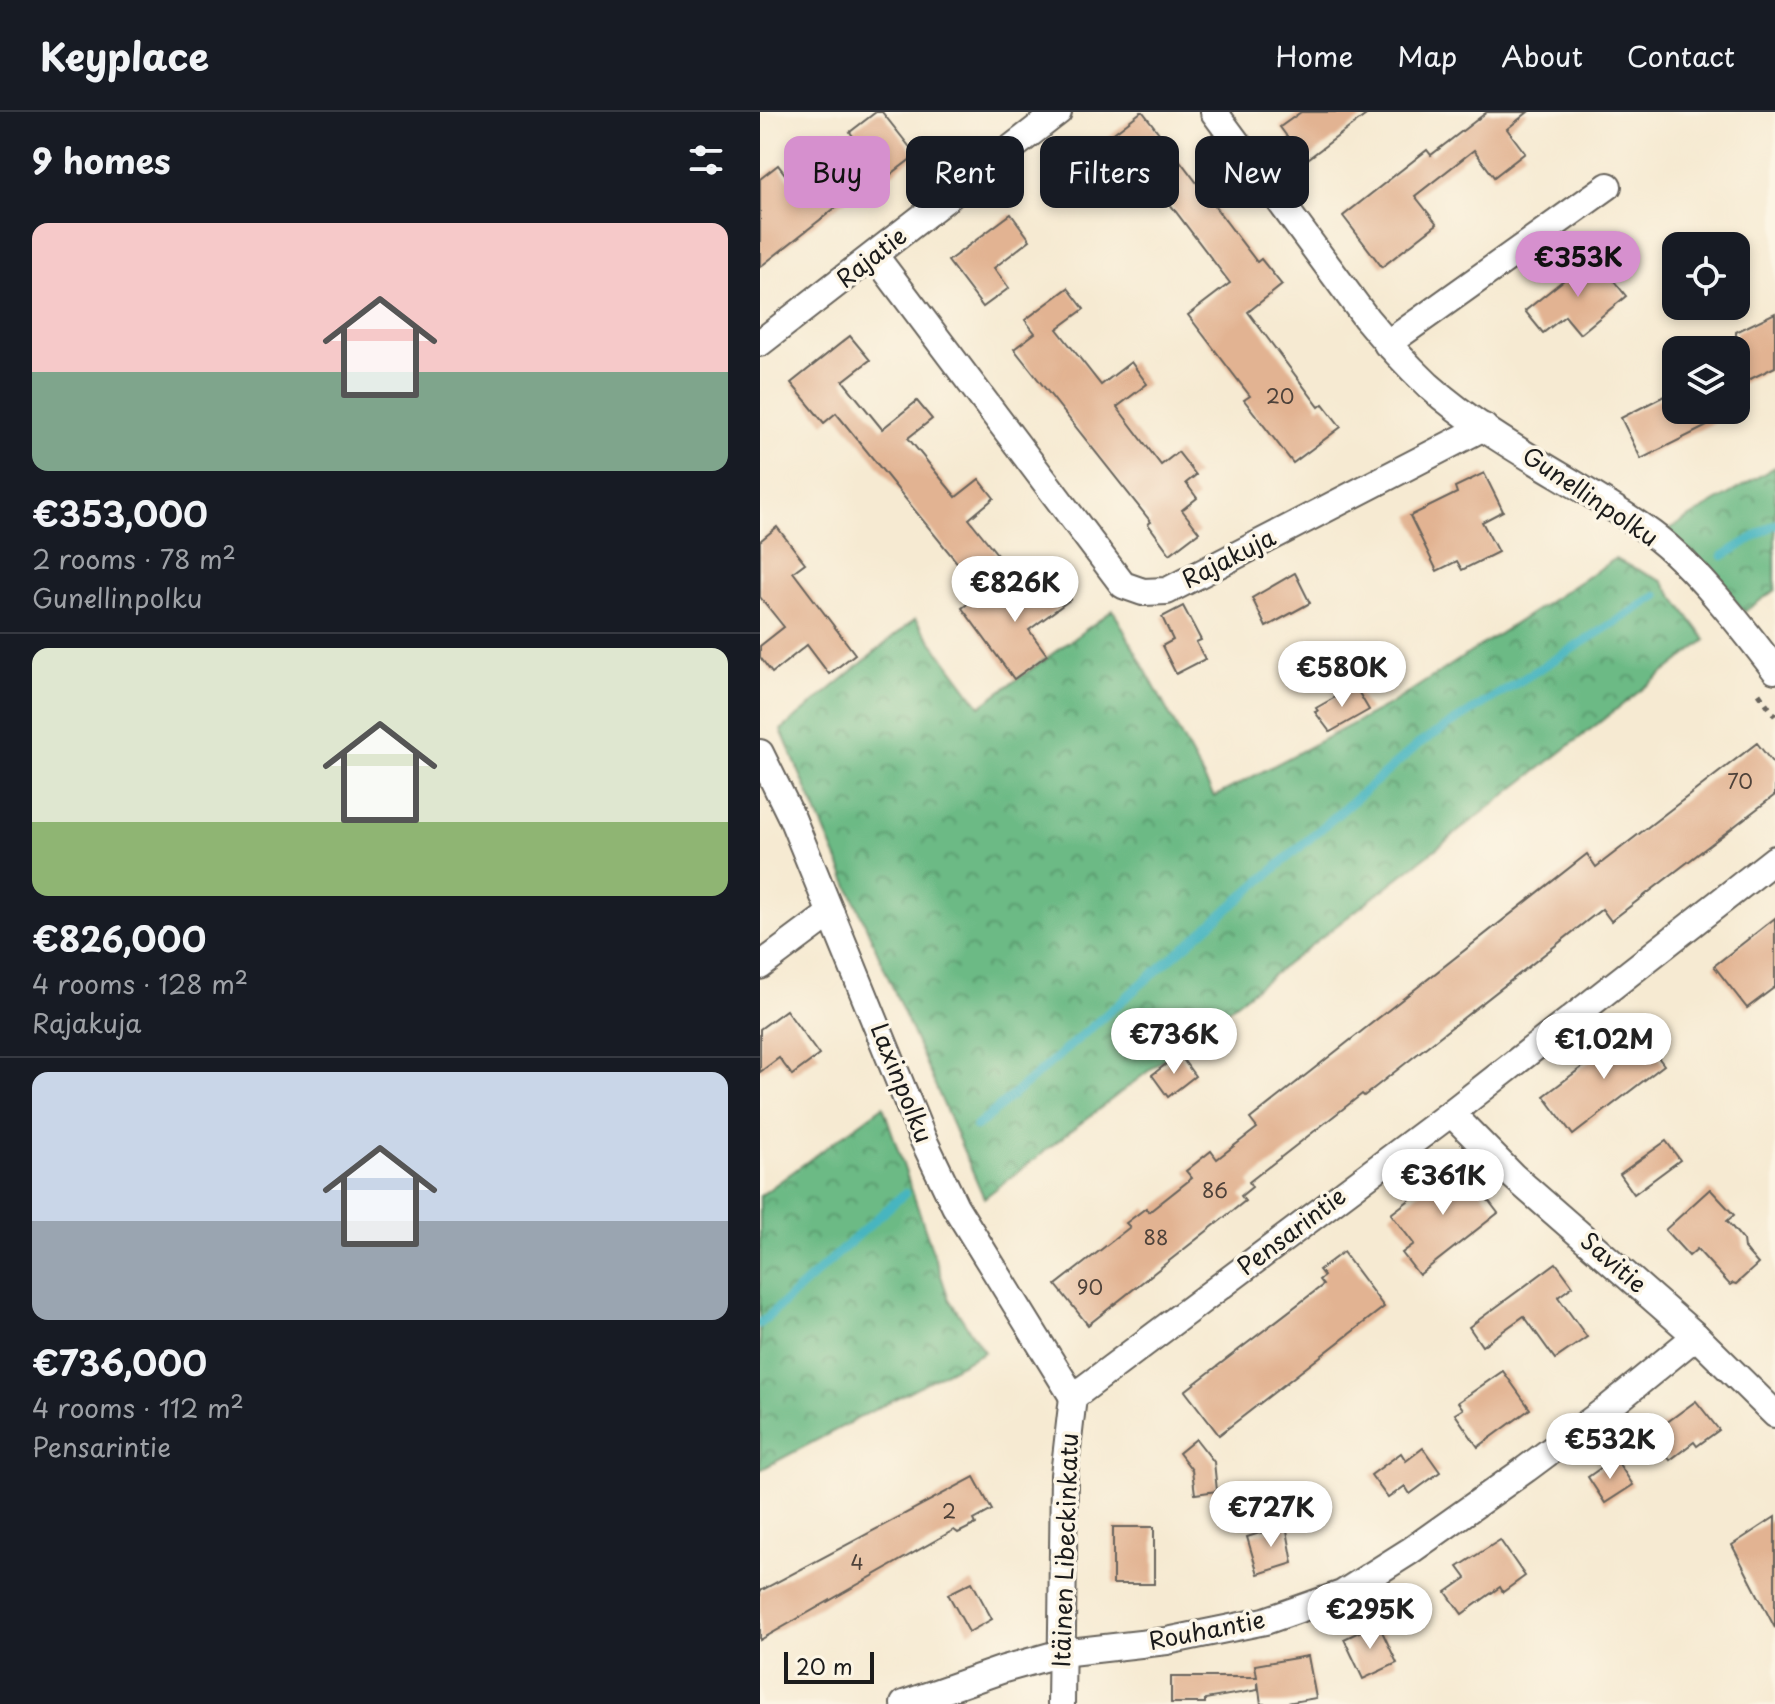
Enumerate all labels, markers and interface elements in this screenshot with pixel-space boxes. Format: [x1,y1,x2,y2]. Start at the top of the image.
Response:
text: Keyplace [40,27,209,84]
text: Home [1275,34,1353,77]
text: Map [1397,34,1457,77]
text: About [1501,34,1583,77]
text: Contact [1627,34,1735,77]
text: 9 homes [32,134,171,186]
chip: Buy [784,136,890,208]
chip: Rent [906,136,1024,208]
chip: Filters [1040,136,1179,208]
chip: New [1195,136,1309,208]
icon: filters [684,138,728,182]
street label: Rajatie [828,217,914,296]
pin: €353K [1522,231,1634,299]
map controls [1662,232,1750,424]
button: locate [1662,232,1750,320]
text: €353K [1533,237,1623,276]
icon: home [308,275,452,419]
button: layers [1662,336,1750,424]
house number: 20 [1266,381,1294,411]
street label: Gunellinpolku [1516,436,1666,554]
text: €353,000 [32,487,208,539]
street label: Rajakuja [1175,518,1281,596]
text: 2 rooms · 78 m² [32,539,236,578]
pin: €826K [959,556,1071,624]
text: €826K [970,562,1060,601]
text: Gunellinpolku [32,578,202,617]
pin: €580K [1286,641,1398,709]
text: €580K [1296,647,1388,686]
icon: home [308,700,452,844]
house number: 70 [1727,766,1753,796]
text: €826,000 [32,912,206,964]
text: 4 rooms · 128 m² [32,964,248,1003]
text: Rajakuja [32,1003,142,1042]
pin: €736K [1118,1008,1230,1076]
pin: €1.02M [1539,1013,1669,1081]
text: €736K [1129,1014,1219,1053]
street label: Laxinpolku [863,1017,943,1148]
text: €1.02M [1554,1019,1654,1058]
icon: home [308,1124,452,1268]
pin: €361K [1387,1149,1499,1217]
text: €361K [1400,1155,1486,1194]
house number: 86 [1202,1175,1228,1205]
street label: Pensarintie [1229,1177,1353,1283]
house number: 88 [1144,1222,1168,1252]
street label: Savitie [1573,1222,1655,1301]
house number: 90 [1077,1272,1103,1302]
text: €736,000 [32,1336,207,1388]
text: 4 rooms · 112 m² [32,1388,244,1427]
pin: €532K [1554,1413,1666,1481]
text: €532K [1564,1419,1656,1458]
text: Pensarintie [32,1427,171,1466]
street label: Itäinen Libeckinkatu [1042,1432,1086,1668]
pin: €727K [1215,1481,1327,1549]
text: €727K [1227,1487,1315,1526]
house number: 2 [942,1496,956,1526]
house number: 4 [850,1547,864,1577]
pin: €295K [1314,1583,1426,1651]
text: €295K [1325,1589,1415,1628]
street label: Rouhantie [1145,1600,1268,1658]
scale bar [784,1648,874,1684]
text: 20 m [796,1649,853,1682]

